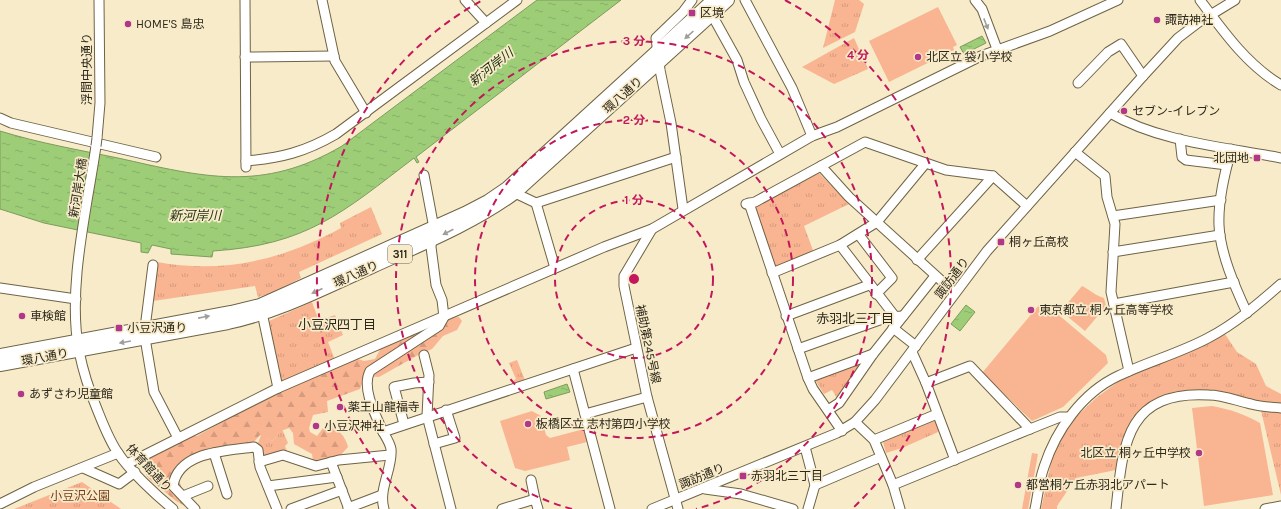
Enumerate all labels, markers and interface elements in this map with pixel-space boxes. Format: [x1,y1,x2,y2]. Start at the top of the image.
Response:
place label: 区境 [700,6,724,20]
marker: 区境 [687,8,697,18]
place label: 諏訪神社 [1165,13,1213,27]
marker: 諏訪神社 [1152,15,1162,25]
place label: HOME'S 島忠 [136,17,204,31]
marker: HOME'S 島忠 [123,19,133,29]
one-way arrow [984,19,990,31]
one-way arrow [684,31,694,40]
street label: 浮間中央通り [80,33,94,105]
text: 3 分 [623,34,645,48]
water label: 新河岸川 [466,44,518,89]
text: 4 分 [847,48,869,62]
place label: 北区立 袋小学校 [926,50,1013,64]
marker: 北区立 袋小学校 [913,52,923,62]
street label: 環八通り [600,74,646,116]
place label: セブン-イレブン [1132,104,1220,118]
marker: セブン-イレブン [1119,106,1129,116]
text: 2 分 [623,113,645,127]
place label: 北団地 [1213,151,1249,165]
marker: 北団地 [1252,153,1262,163]
street label: 新河岸大橋 [66,157,90,219]
text: 1 分 [624,193,644,207]
water label: 新河岸川 [169,208,223,223]
one-way arrow [442,228,454,235]
place label: 桐ヶ丘高校 [1009,235,1069,249]
marker: 桐ヶ丘高校 [996,237,1006,247]
road number: 311 [388,245,412,263]
street label: 諏訪通り [932,255,972,301]
street label: 環八通り [331,258,381,290]
centre of rings [627,272,641,286]
one-way arrow [312,288,323,294]
street label: 補助第245号線 [633,303,663,385]
place label: 東京都立 桐ヶ丘高等学校 [1039,303,1174,317]
marker: 東京都立 桐ヶ丘高等学校 [1026,305,1036,315]
place label: 車検館 [30,309,66,323]
marker: 車検館 [17,311,27,321]
district label: 赤羽北三丁目 [816,311,894,326]
one-way arrow [197,314,210,320]
district label: 小豆沢四丁目 [298,317,376,332]
place label: 小豆沢通り [127,321,187,335]
marker: 小豆沢通り [114,323,124,333]
one-way arrow [119,339,131,345]
street label: 環八通り [20,346,70,368]
place label: あずさわ児童館 [29,387,113,401]
marker: あずさわ児童館 [16,389,26,399]
place label: 薬王山龍福寺 [348,400,420,414]
marker: 薬王山龍福寺 [335,402,345,412]
place label: 板橋区立 志村第四小学校 [536,417,671,431]
place label: 小豆沢神社 [324,419,384,433]
marker: 板橋区立 志村第四小学校 [523,419,533,429]
marker: 小豆沢神社 [311,421,321,431]
street label: 体育館通り [123,441,175,495]
place label: 北区立 桐ヶ丘中学校 [1080,446,1191,460]
marker: 北区立 桐ヶ丘中学校 [1194,448,1204,458]
street label: 諏訪通り [677,461,727,491]
place label: 赤羽北三丁目 [751,469,823,483]
marker: 赤羽北三丁目 [738,471,748,481]
place label: 都営桐ケ丘赤羽北アパート [1026,478,1170,492]
marker: 都営桐ケ丘赤羽北アパート [1013,480,1023,490]
park label: 小豆沢公園 [50,489,110,503]

